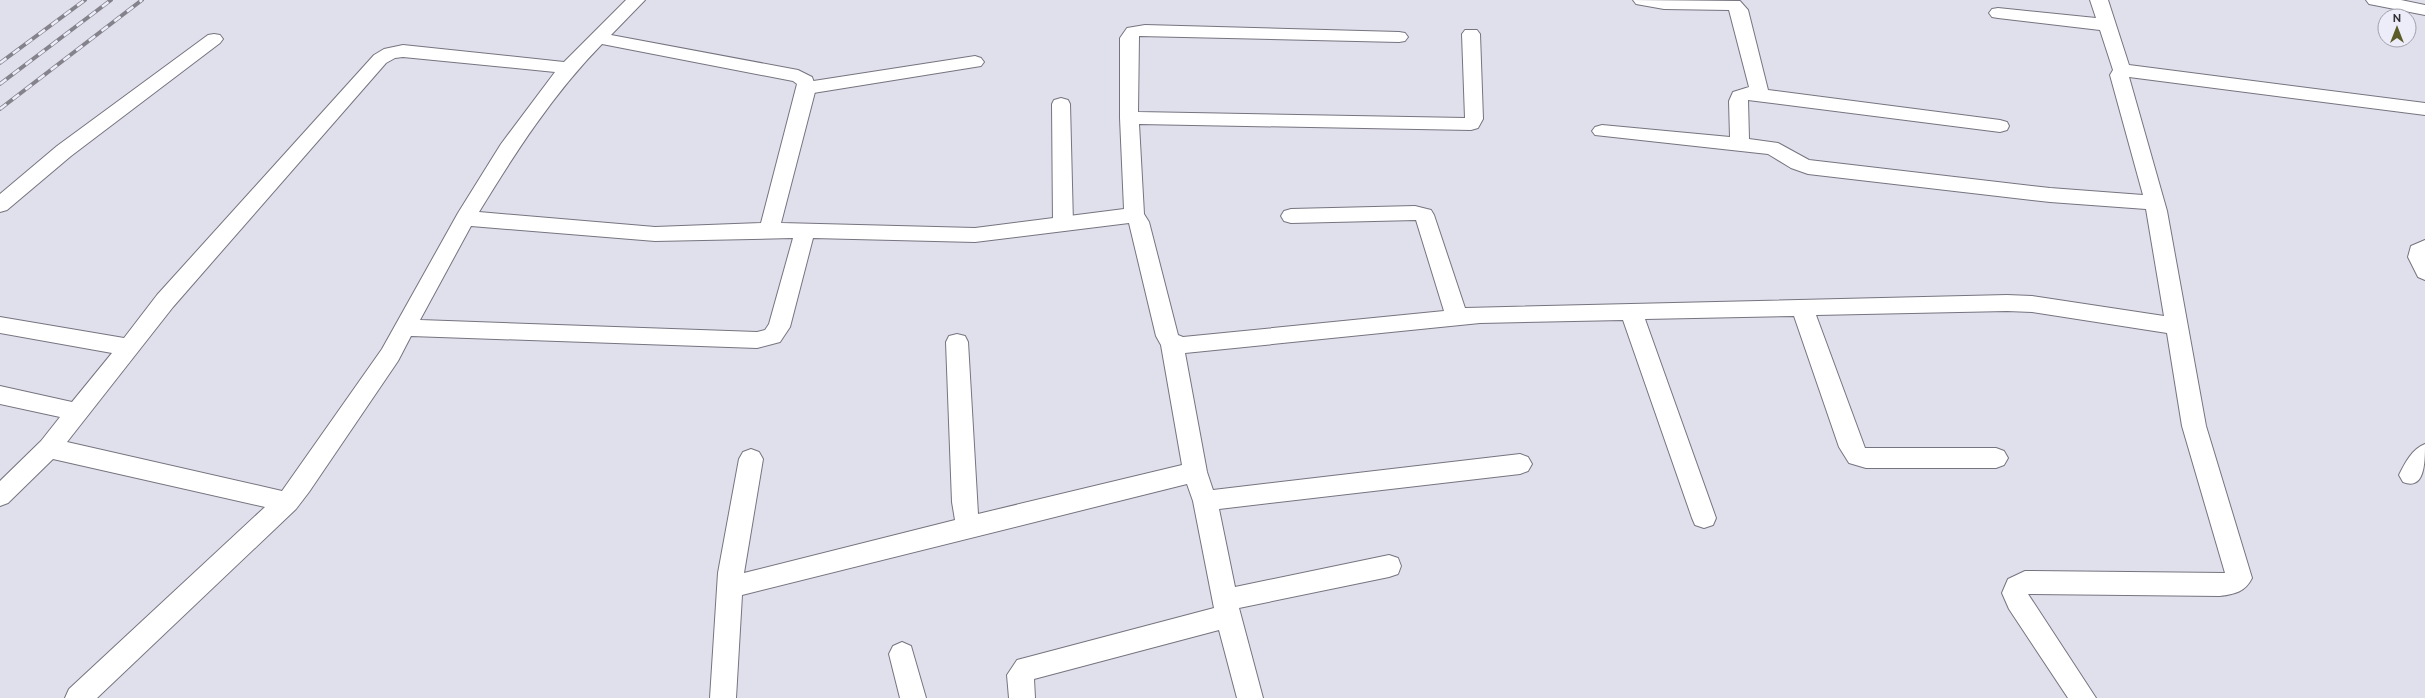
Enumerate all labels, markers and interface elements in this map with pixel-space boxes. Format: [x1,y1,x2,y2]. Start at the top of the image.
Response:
north arrow [2377,8,2417,48]
text: N [2393,12,2401,25]

